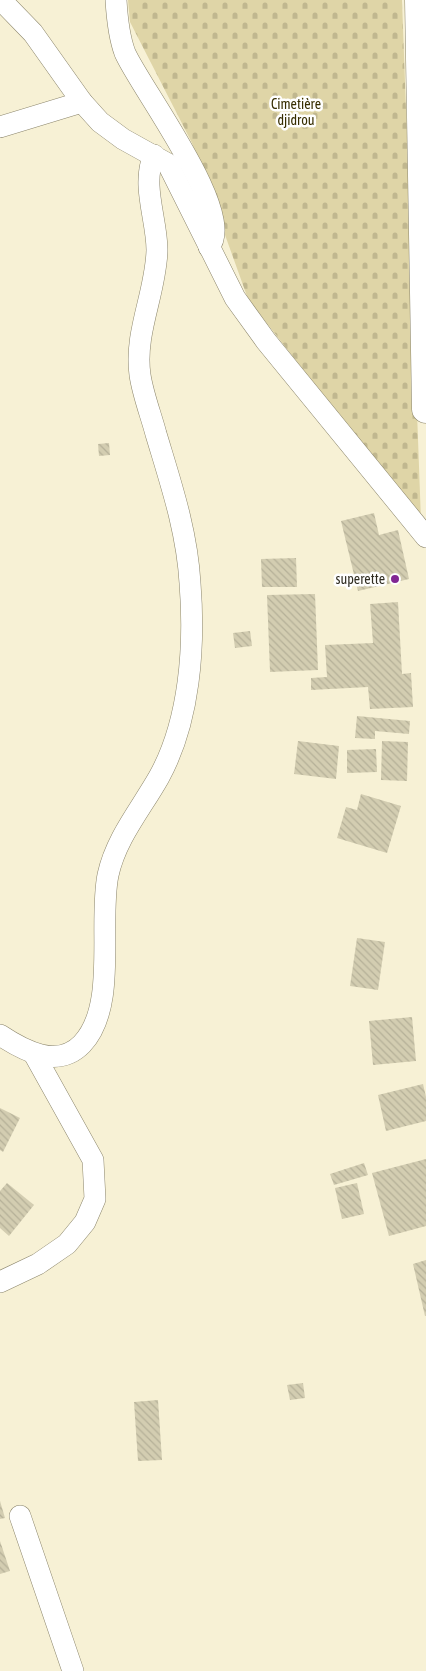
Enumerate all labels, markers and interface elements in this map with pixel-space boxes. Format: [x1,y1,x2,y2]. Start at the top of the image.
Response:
park label: Cimetière djidrou [271,96,321,128]
place label: superette [336,571,385,587]
marker: superette [389,573,401,585]

